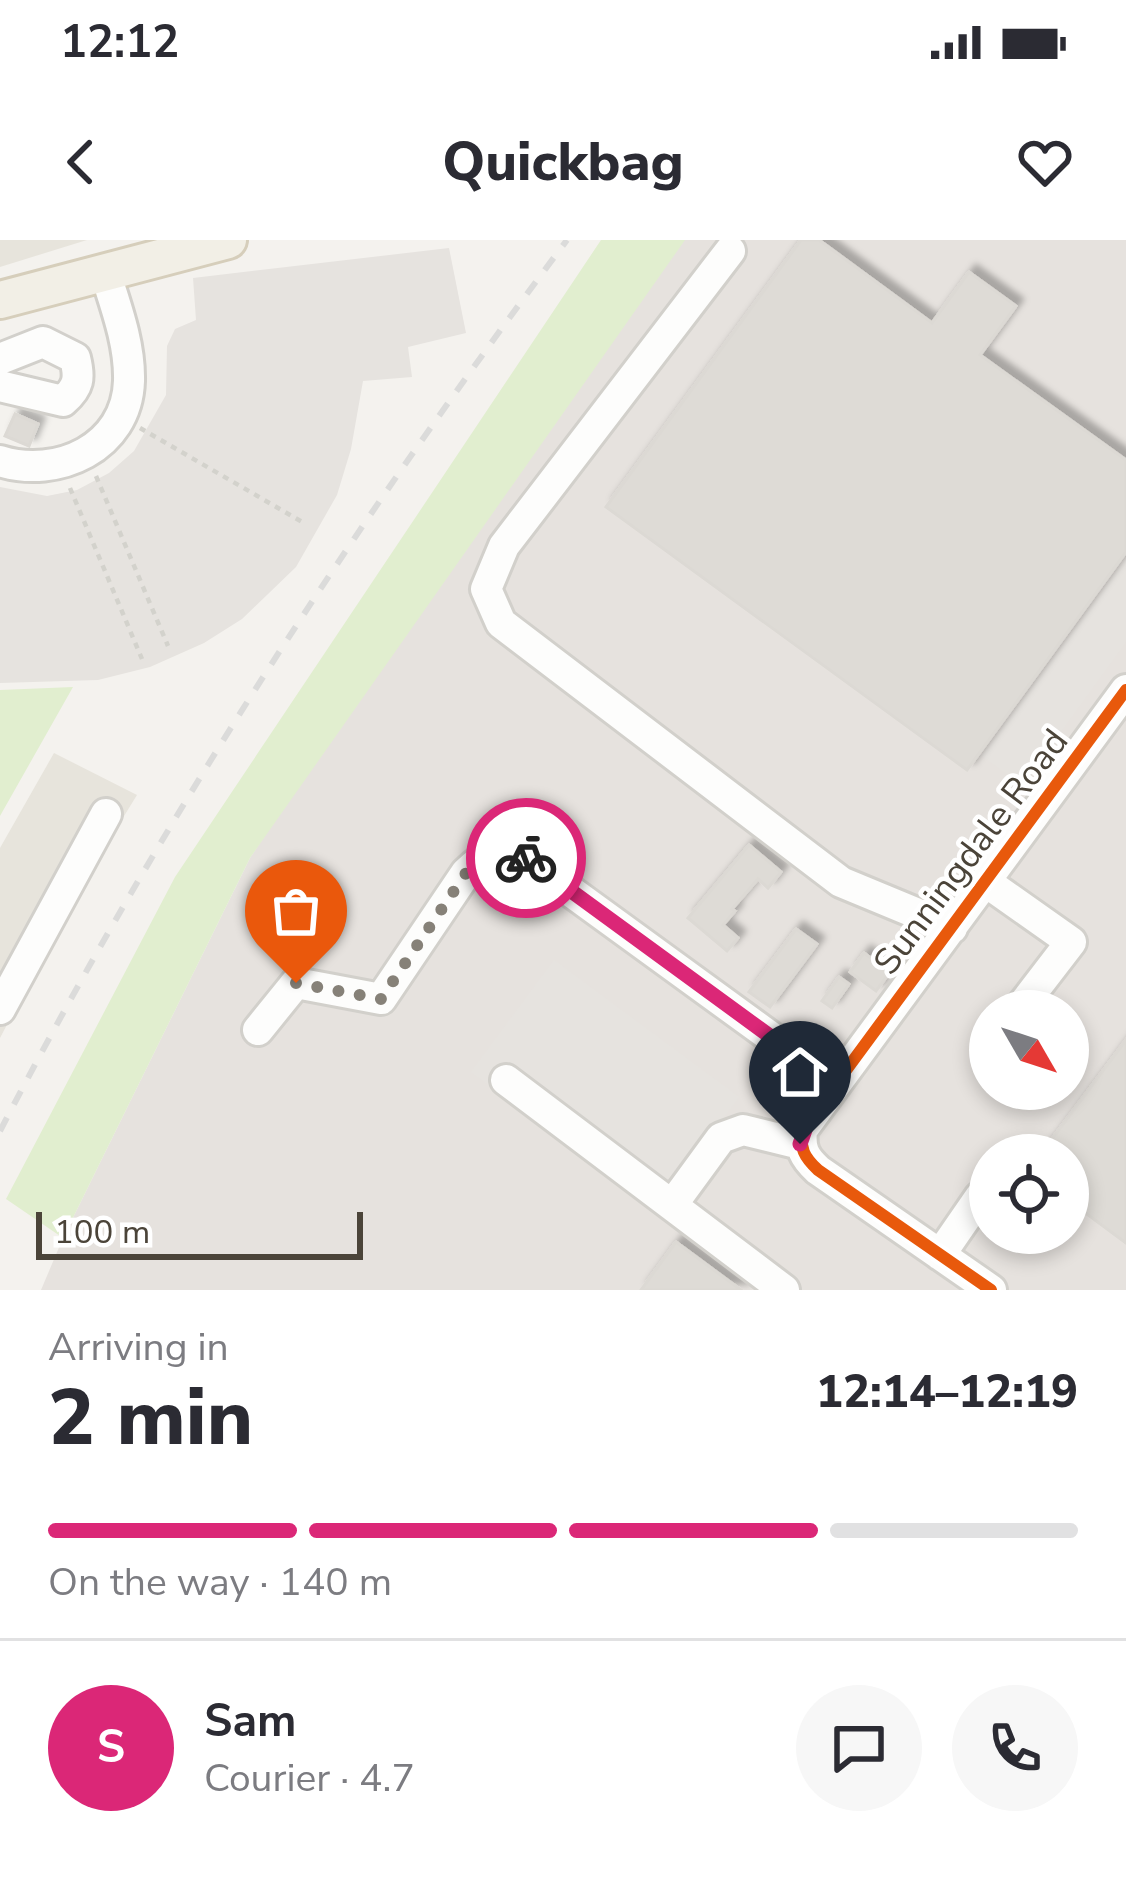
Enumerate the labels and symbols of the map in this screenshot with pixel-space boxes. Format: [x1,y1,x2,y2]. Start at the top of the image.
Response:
street label: Sunningdale Road [863,719,1080,985]
courier [466,798,586,918]
pin [245,860,347,983]
north arrow [969,990,1089,1110]
pin [749,1021,851,1144]
scale bar [36,1206,363,1259]

